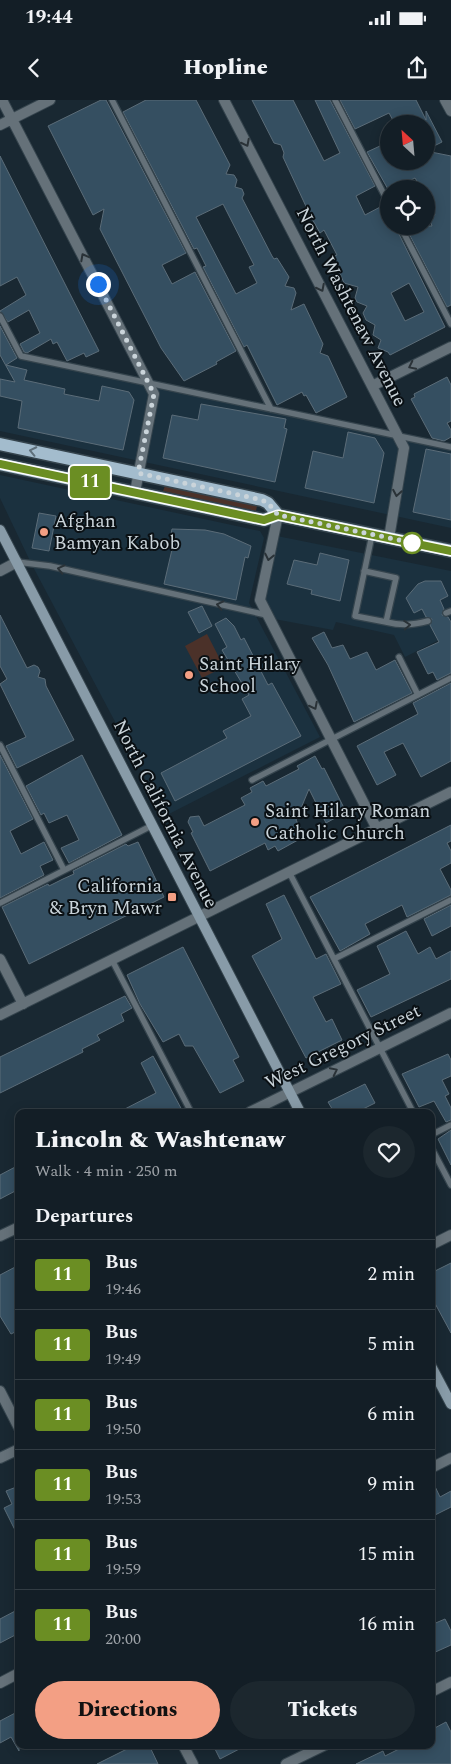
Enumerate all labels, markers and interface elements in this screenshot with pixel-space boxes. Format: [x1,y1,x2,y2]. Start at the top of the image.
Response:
text: 19:44 [25,3,73,32]
text: Hopline [183,51,268,84]
icon: back [20,54,48,82]
icon: share [403,54,431,82]
north arrow [380,115,435,170]
map controls [380,115,435,235]
one-way arrow [240,138,250,147]
button: locate [380,180,435,235]
street label: North Washtenaw Avenue [288,202,414,412]
one-way arrow [80,253,90,262]
your location [86,272,111,297]
one-way arrow [315,282,325,291]
one-way arrow [408,360,417,370]
one-way arrow [29,446,38,456]
line badge: 11 [68,466,112,498]
text: 11 [80,468,100,495]
one-way arrow [392,489,402,497]
place label: Afghan Bamyan Kabob [54,507,180,558]
marker: Afghan Bamyan Kabob [38,526,50,538]
unlabelled marker [401,532,423,554]
one-way arrow [264,553,274,562]
one-way arrow [57,564,66,575]
one-way arrow [215,600,224,611]
one-way arrow [404,619,412,630]
place label: Saint Hilary School [199,650,301,701]
marker: Saint Hilary School [183,669,195,681]
one-way arrow [308,701,318,710]
street label: North California Avenue [105,715,225,913]
place label: Saint Hilary Roman Catholic Church [265,797,430,848]
marker: Saint Hilary Roman Catholic Church [249,816,261,828]
place label: California & Bryn Mawr [50,872,163,923]
marker: California & Bryn Mawr [166,891,178,903]
street label: West Gregory Street [260,997,426,1097]
one-way arrow [328,1067,337,1077]
text: Lincoln & Washtenaw [35,1122,285,1158]
button: heart [363,1126,415,1178]
text: Walk · 4 min · 250 m [35,1159,178,1183]
text: Departures [35,1202,133,1231]
text: Bus [105,1248,138,1277]
text: 2 min [367,1260,415,1289]
text: 11 [52,1261,73,1288]
text: 19:46 [105,1277,141,1301]
text: Bus [105,1318,138,1347]
text: 5 min [367,1330,415,1359]
text: 11 [52,1331,73,1358]
text: 19:49 [105,1347,141,1371]
text: Bus [105,1388,138,1417]
text: 6 min [367,1400,415,1429]
text: 11 [52,1401,73,1428]
text: 19:50 [105,1417,141,1441]
text: Bus [105,1458,138,1487]
text: 9 min [367,1470,415,1499]
text: 11 [52,1471,73,1498]
text: 19:53 [105,1487,141,1511]
text: Bus [105,1528,138,1557]
text: 15 min [358,1540,415,1569]
text: 11 [52,1541,73,1568]
text: 19:59 [105,1557,141,1581]
text: Bus [105,1598,138,1627]
text: 16 min [358,1610,415,1639]
text: 11 [52,1611,73,1638]
text: 20:00 [105,1627,141,1651]
button: Directions [35,1681,220,1739]
button: Tickets [230,1681,415,1739]

